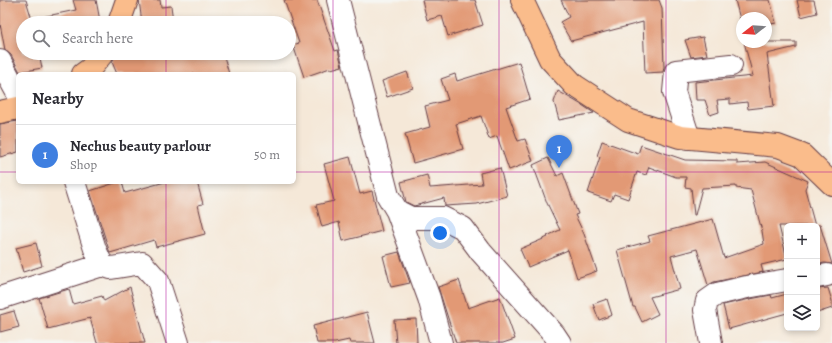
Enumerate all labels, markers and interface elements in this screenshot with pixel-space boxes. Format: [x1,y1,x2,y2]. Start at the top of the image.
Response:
north arrow [736,12,772,48]
search box [16,16,296,60]
icon: search [30,27,52,49]
text: Search here [62,28,133,48]
text: Nearby [32,87,83,110]
pin: 1 [546,135,572,168]
text: Nechus beauty parlour [70,136,211,156]
text: 1 [43,146,47,163]
text: 50 m [254,146,280,163]
text: Shop [70,156,97,173]
your location [430,223,450,243]
map controls [784,223,820,331]
button: + [784,223,820,259]
button: − [784,259,820,295]
button: layers [784,295,820,331]

